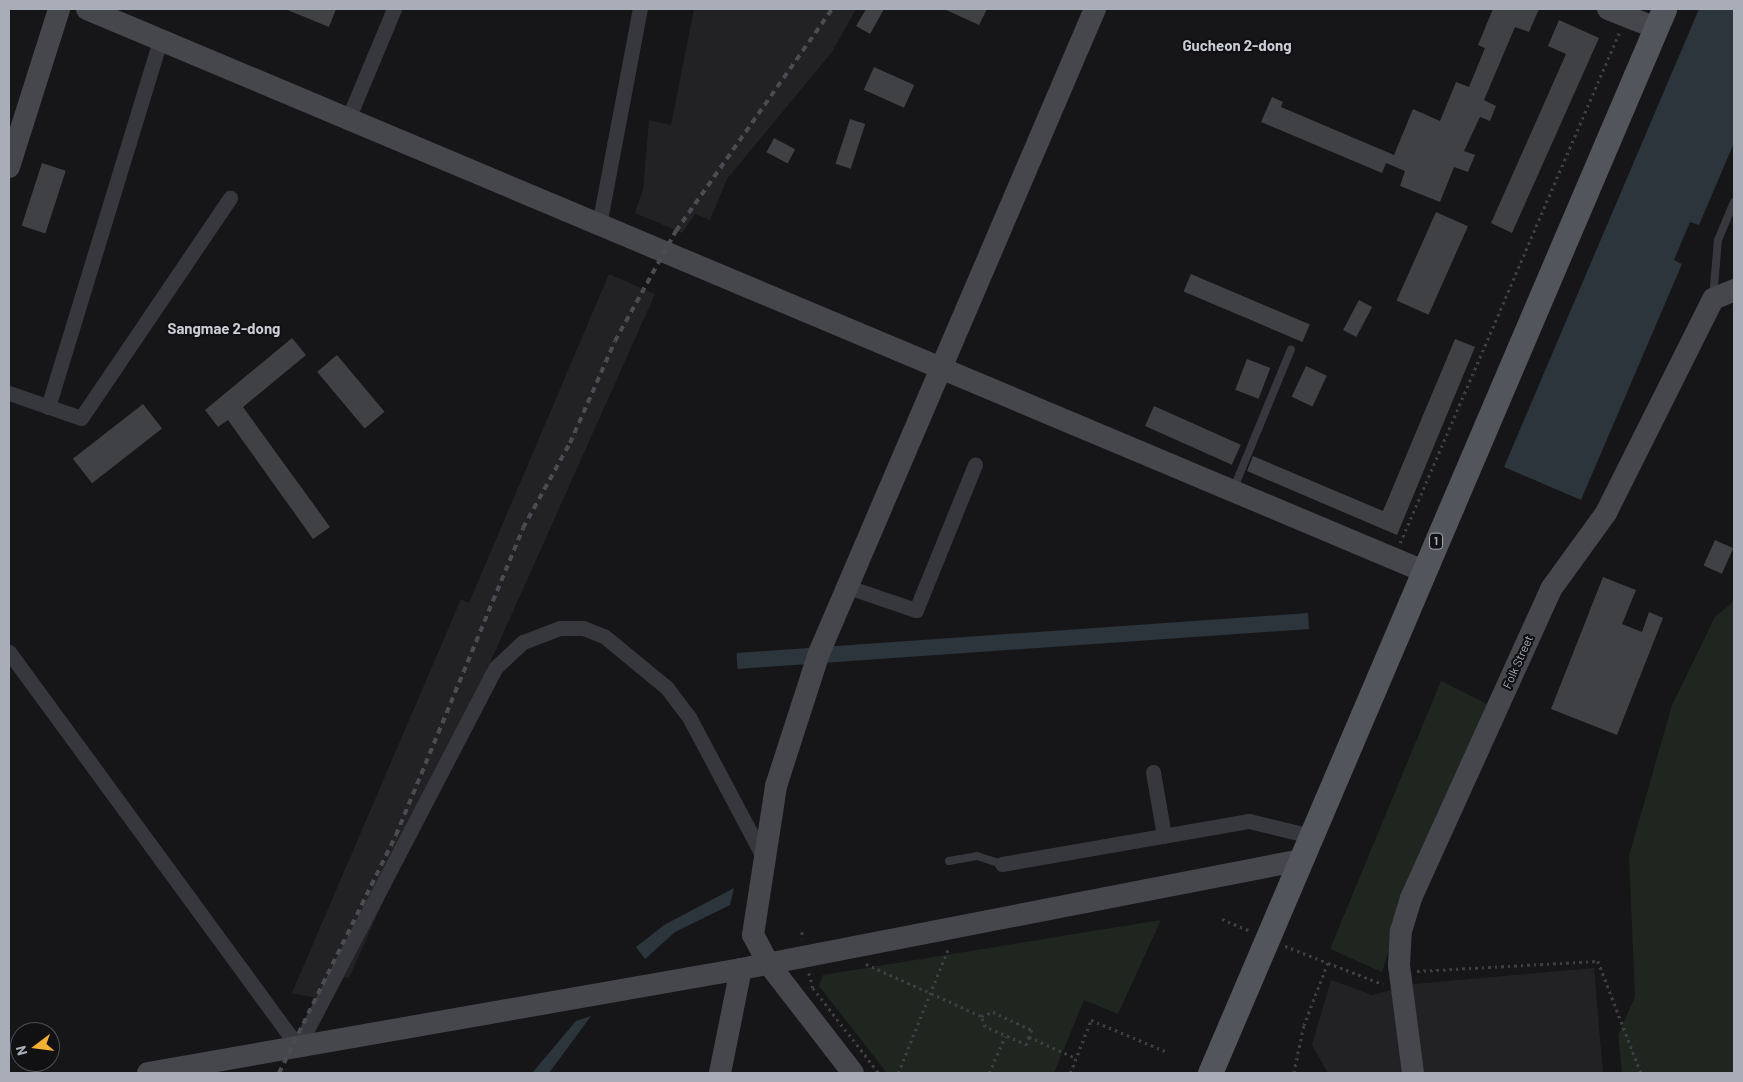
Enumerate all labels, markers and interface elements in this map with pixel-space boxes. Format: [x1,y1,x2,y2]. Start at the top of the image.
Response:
district label: Gucheon 2-dong [1182,37,1292,55]
district label: Sangmae 2-dong [168,320,280,338]
road number: 1 [1428,532,1444,550]
street label: Folk Street [1500,633,1536,691]
north arrow [10,1022,60,1072]
text: N [12,1044,30,1057]

